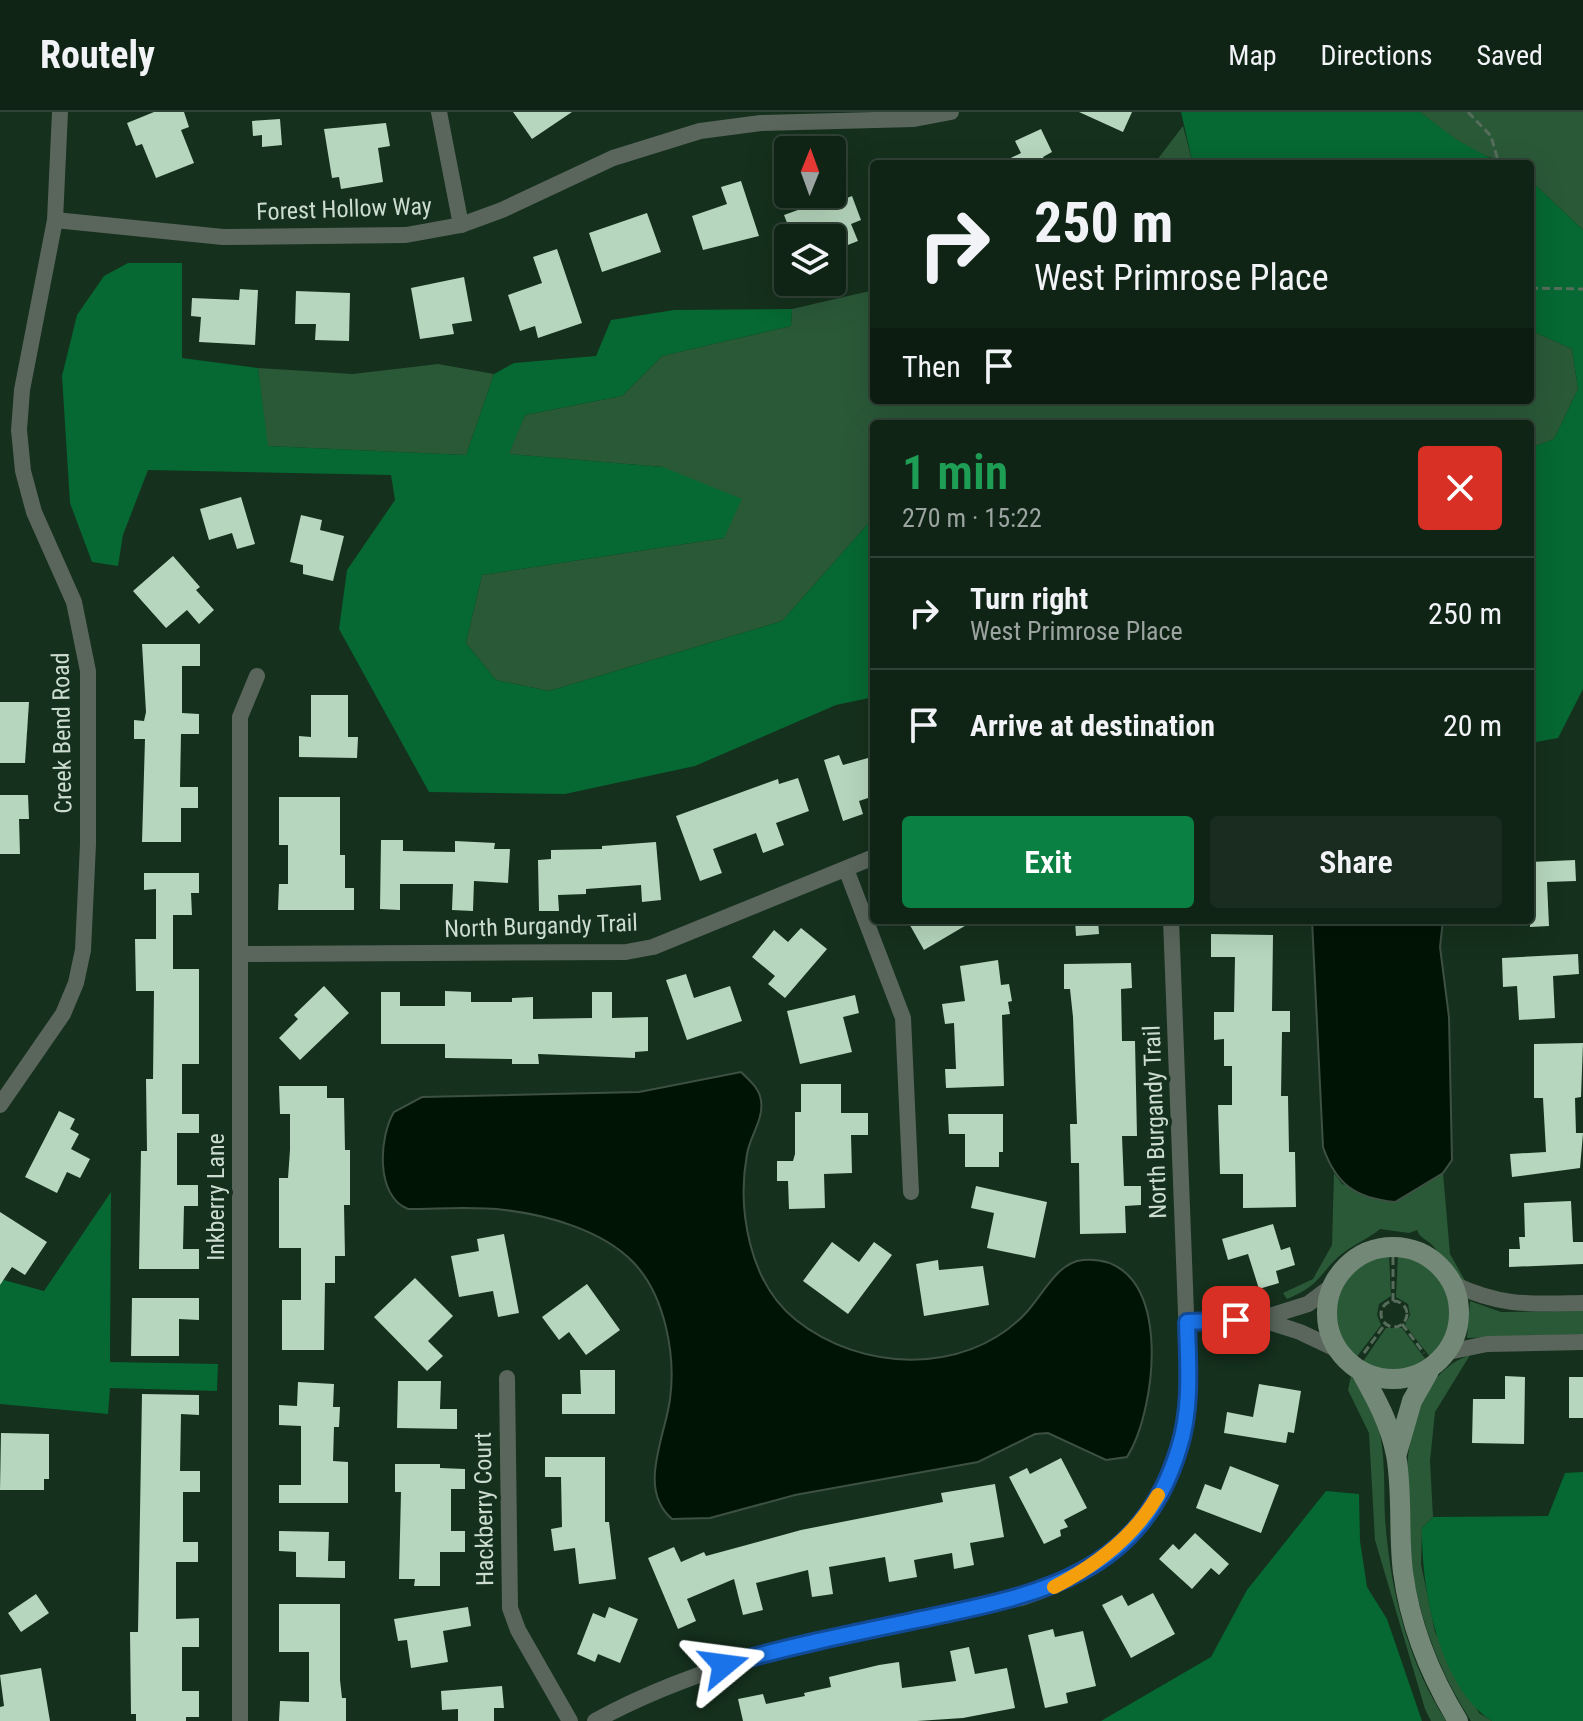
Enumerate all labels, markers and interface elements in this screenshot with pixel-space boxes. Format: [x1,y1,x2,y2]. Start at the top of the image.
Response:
text: Routely [40,33,155,77]
text: Map [1228,39,1277,72]
text: Directions [1321,39,1432,72]
text: Saved [1476,39,1543,72]
north arrow [774,136,846,208]
map controls [774,136,846,296]
text: 250 m [1034,190,1173,256]
street label: Forest Hollow Way [256,192,432,226]
icon: right [902,192,1006,296]
button: layers [774,224,846,296]
text: West Primrose Place [1034,257,1329,299]
icon: arrive [977,344,1021,388]
text: Then [902,349,961,384]
text: 1 min [902,444,1008,501]
button: close [1418,446,1502,530]
text: 270 m · 15:22 [902,503,1042,533]
text: Turn right [970,581,1088,616]
icon: right [902,591,946,635]
text: 250 m [1428,596,1502,631]
text: West Primrose Place [970,616,1183,646]
street label: Creek Bend Road [47,652,77,814]
icon: arrive [902,703,946,747]
text: Arrive at destination [970,708,1215,743]
text: 20 m [1443,708,1502,743]
button: Exit [902,816,1194,908]
button: Share [1210,816,1502,908]
street label: North Burgandy Trail [444,909,638,943]
street label: North Burgandy Trail [1138,1025,1172,1219]
street label: Inkberry Lane [202,1133,230,1261]
pin [1202,1286,1270,1354]
icon: arrive [1214,1298,1258,1342]
street label: Hackberry Court [469,1432,499,1586]
position arrow [682,1623,766,1707]

